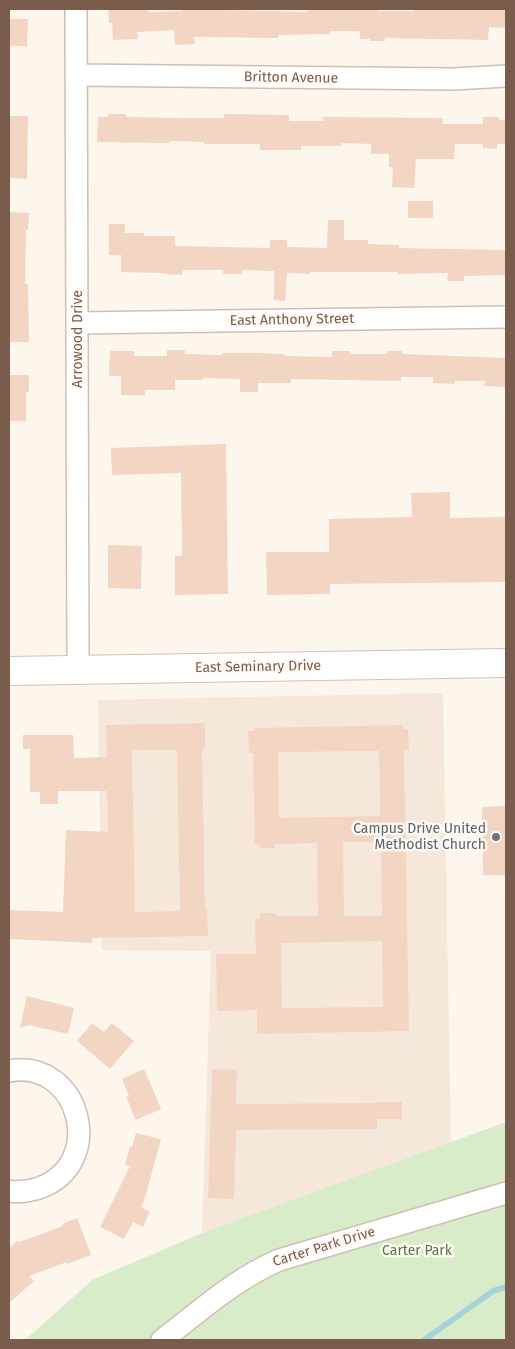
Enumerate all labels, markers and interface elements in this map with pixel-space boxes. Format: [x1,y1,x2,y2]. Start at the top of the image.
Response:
street label: Britton Avenue [244,69,338,87]
street label: Arrowood Drive [70,290,86,388]
street label: East Anthony Street [230,311,354,329]
street label: East Seminary Drive [195,658,321,676]
place label: Campus Drive United Methodist Church [353,821,486,854]
marker: Campus Drive United Methodist Church [490,831,502,843]
street label: Carter Park Drive [271,1223,377,1271]
park label: Carter Park [382,1243,452,1259]

